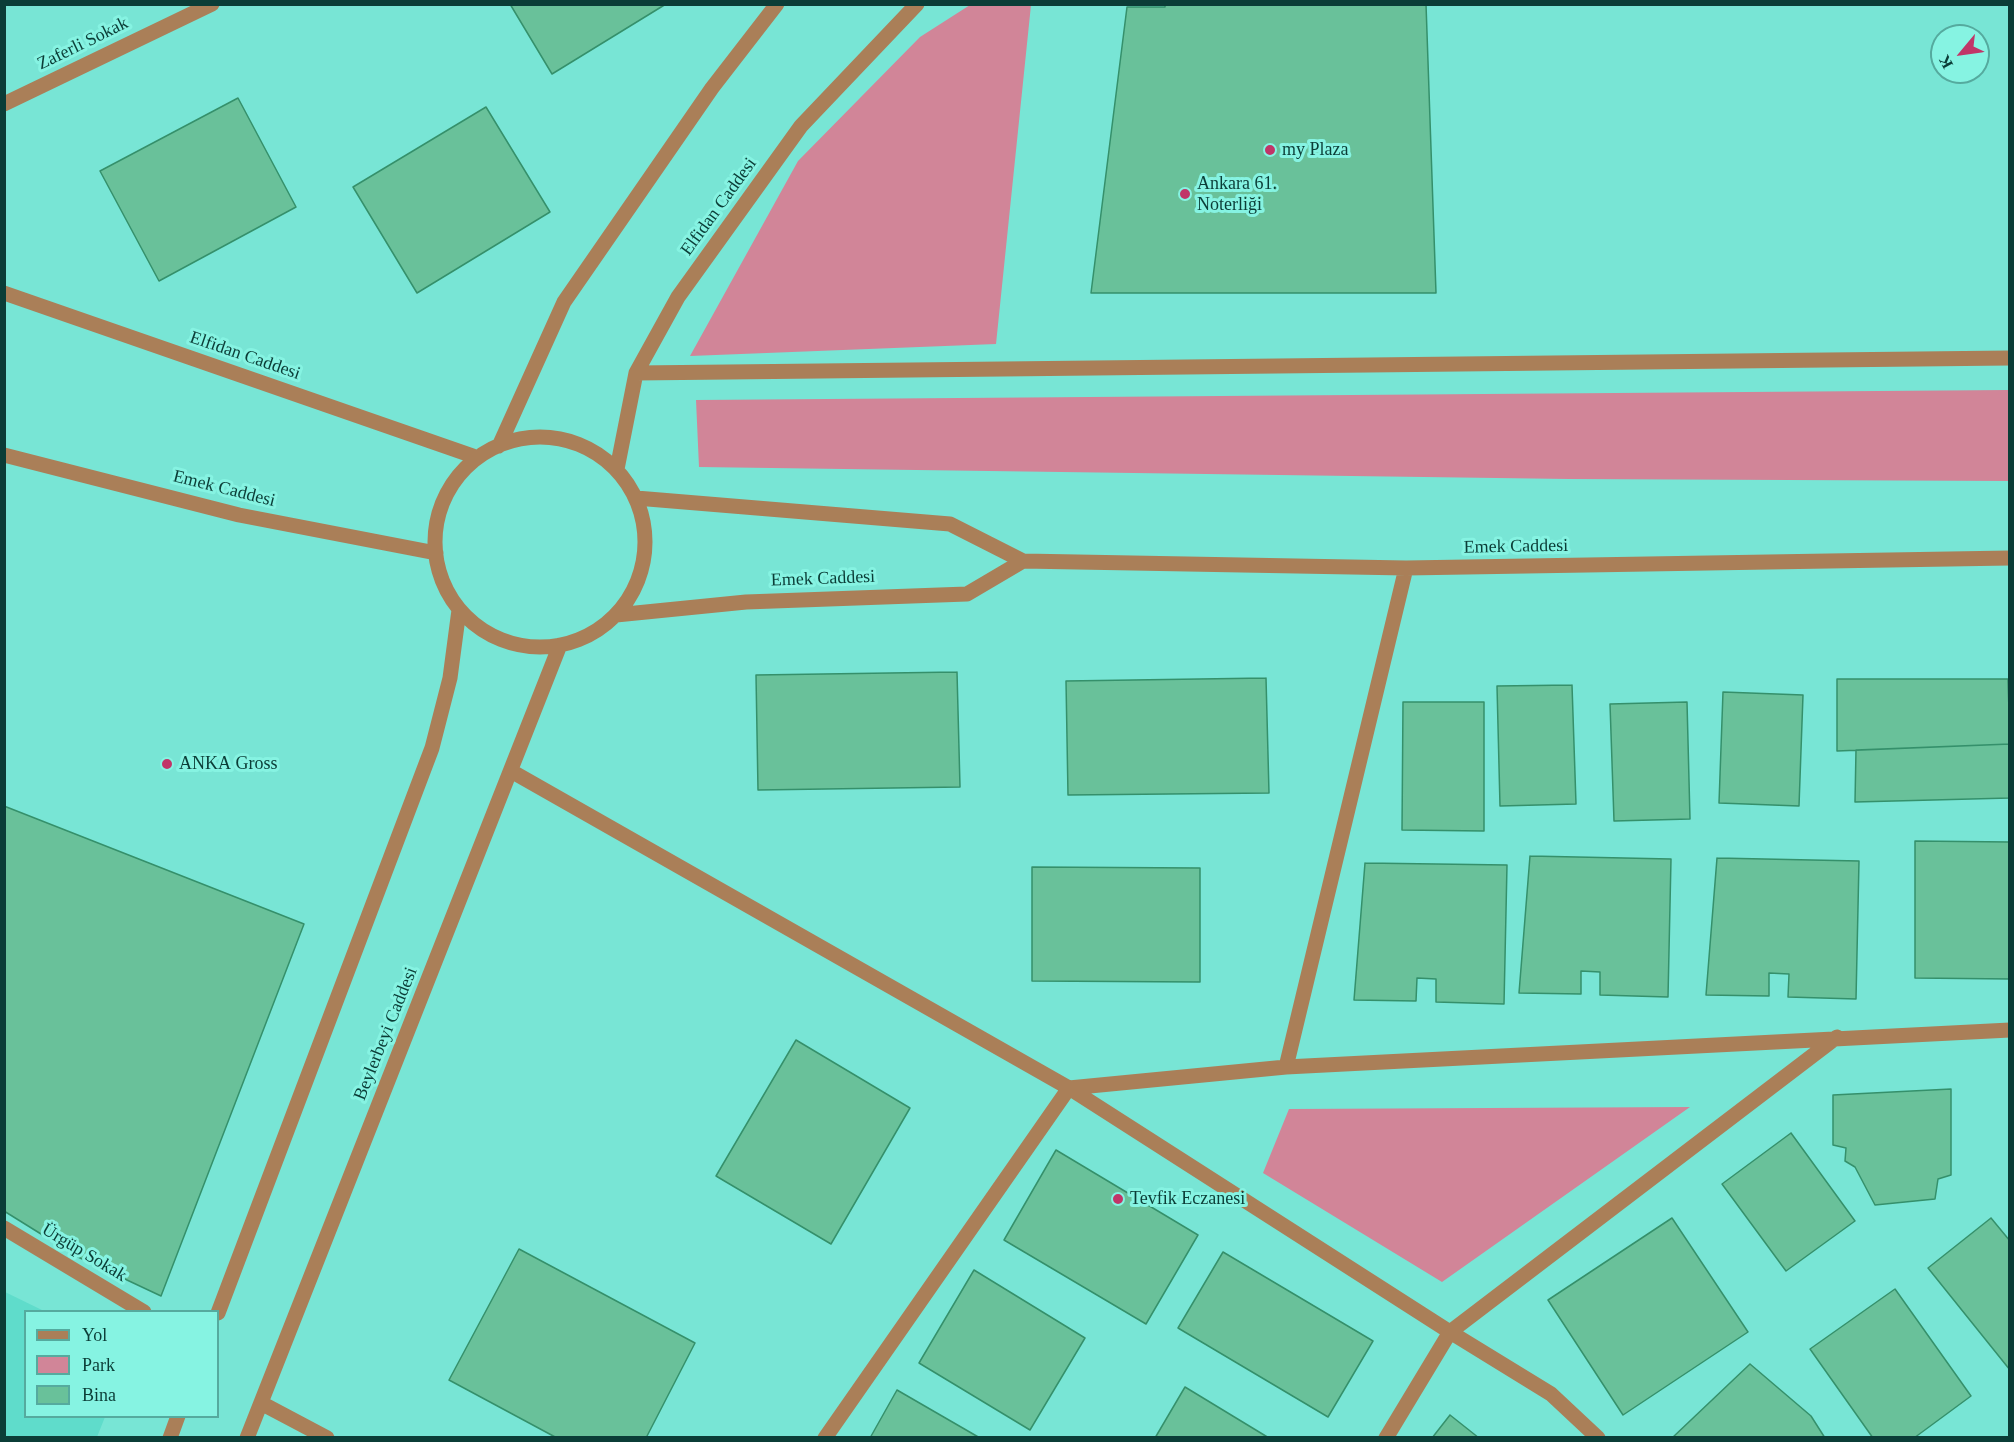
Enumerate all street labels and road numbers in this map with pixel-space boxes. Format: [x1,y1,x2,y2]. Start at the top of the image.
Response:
street label: Zaferli Sokak [34,13,132,75]
street label: Elfidan Caddesi [676,154,762,260]
street label: Elfidan Caddesi [187,327,303,385]
street label: Emek Caddesi [171,466,277,512]
street label: Emek Caddesi [1464,535,1568,559]
street label: Emek Caddesi [770,566,876,592]
street label: Beylerbeyi Caddesi [349,964,423,1104]
street label: Ürgüp Sokak [38,1219,130,1287]

